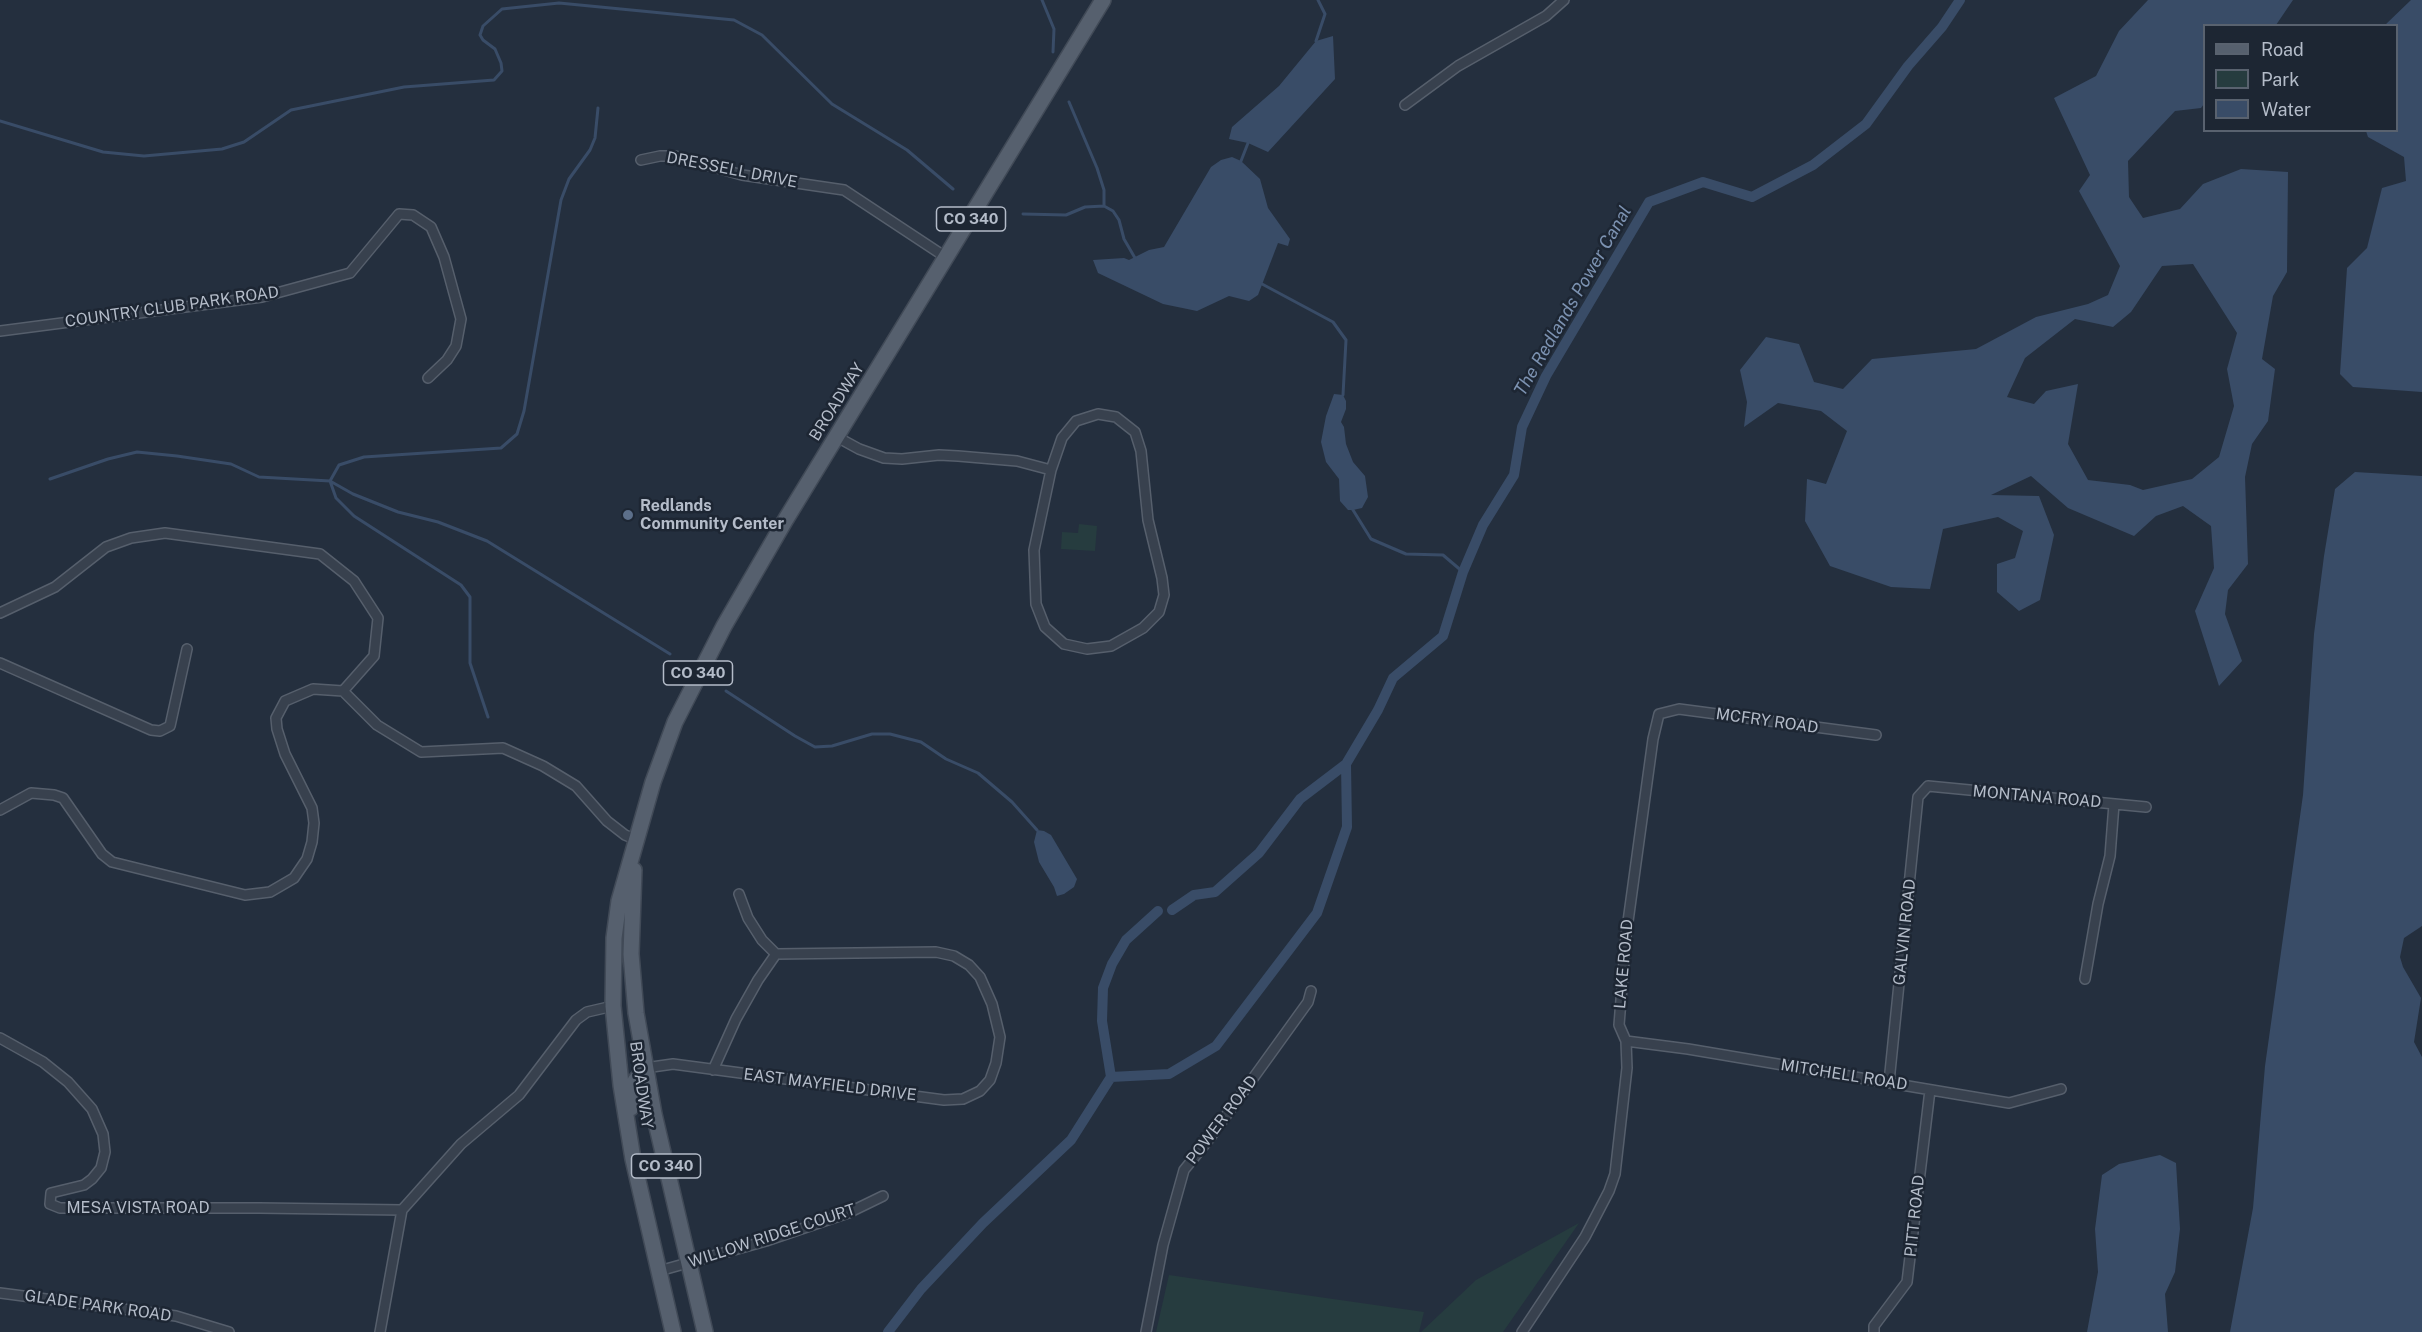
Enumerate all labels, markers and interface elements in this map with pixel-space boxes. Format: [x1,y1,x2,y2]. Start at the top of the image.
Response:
legend [2203,24,2398,132]
text: Road [2261,39,2304,60]
text: Park [2261,69,2299,90]
text: Water [2261,99,2311,120]
street label: DRESSELL DRIVE [665,148,799,192]
water label: The Redlands Power Canal [1510,202,1636,400]
road number: CO 340 [936,207,1006,231]
street label: COUNTRY CLUB PARK ROAD [64,282,280,332]
street label: BROADWAY [806,360,868,444]
place label: Redlands Community Center [640,496,784,534]
marker: Redlands Community Center [621,508,635,522]
road number: CO 340 [664,661,732,685]
street label: MCFRY ROAD [1715,704,1819,738]
street label: MONTANA ROAD [1972,782,2102,812]
street label: GALVIN ROAD [1890,878,1920,986]
street label: LAKE ROAD [1611,918,1637,1010]
street label: BROADWAY [625,1040,657,1130]
street label: MITCHELL ROAD [1779,1056,1909,1094]
street label: EAST MAYFIELD DRIVE [742,1065,918,1105]
street label: POWER ROAD [1182,1072,1262,1168]
road number: CO 340 [632,1154,700,1178]
street label: PITT ROAD [1901,1174,1929,1258]
street label: MESA VISTA ROAD [66,1198,210,1218]
street label: WILLOW RIDGE COURT [686,1200,858,1272]
street label: GLADE PARK ROAD [23,1286,173,1326]

